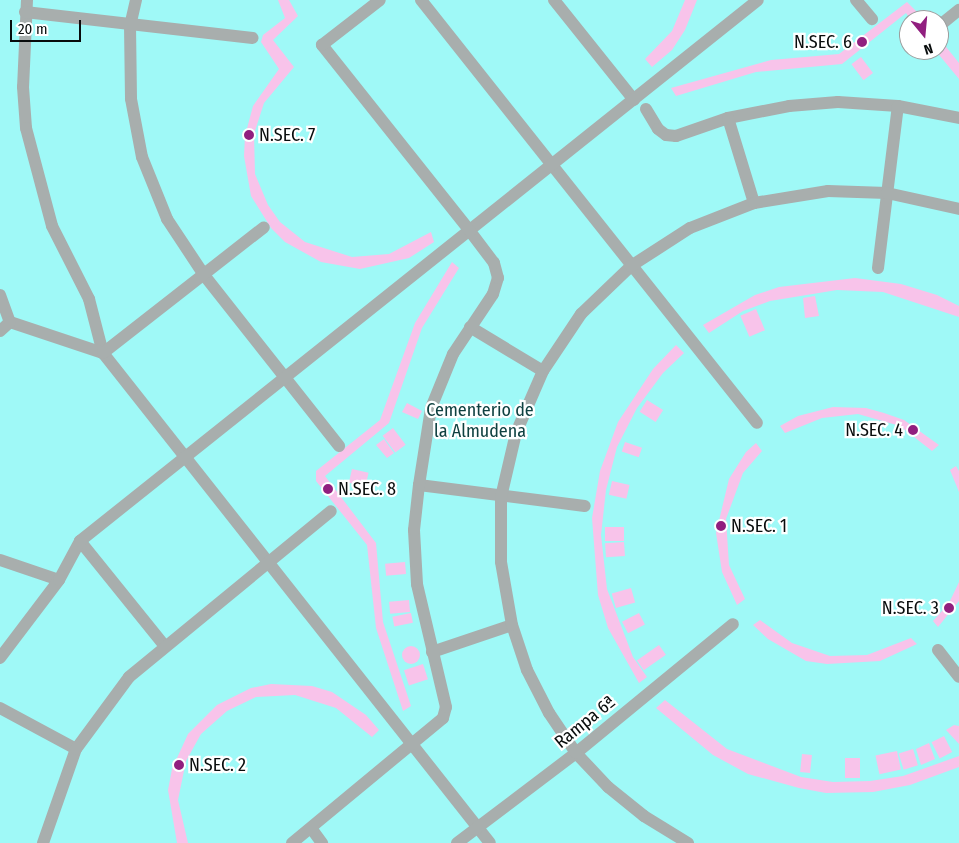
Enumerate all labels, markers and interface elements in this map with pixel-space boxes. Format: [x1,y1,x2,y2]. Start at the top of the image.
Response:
scale bar [12,10,84,42]
north arrow [899,10,949,60]
text: 20 m [18,20,48,38]
place label: N.SEC. 6 [794,31,852,53]
marker: N.SEC. 6 [856,36,868,48]
text: N [922,40,935,58]
place label: N.SEC. 7 [259,124,315,146]
marker: N.SEC. 7 [243,129,255,141]
park label: Cementerio de la Almudena [426,400,534,442]
place label: N.SEC. 4 [845,419,903,441]
marker: N.SEC. 4 [907,424,919,436]
place label: N.SEC. 8 [338,478,396,500]
marker: N.SEC. 8 [322,483,334,495]
place label: N.SEC. 1 [731,515,787,537]
marker: N.SEC. 1 [715,520,727,532]
place label: N.SEC. 3 [882,597,939,619]
marker: N.SEC. 3 [943,602,955,614]
street label: Rampa 6ª [550,691,620,753]
place label: N.SEC. 2 [189,754,246,776]
marker: N.SEC. 2 [173,759,185,771]

